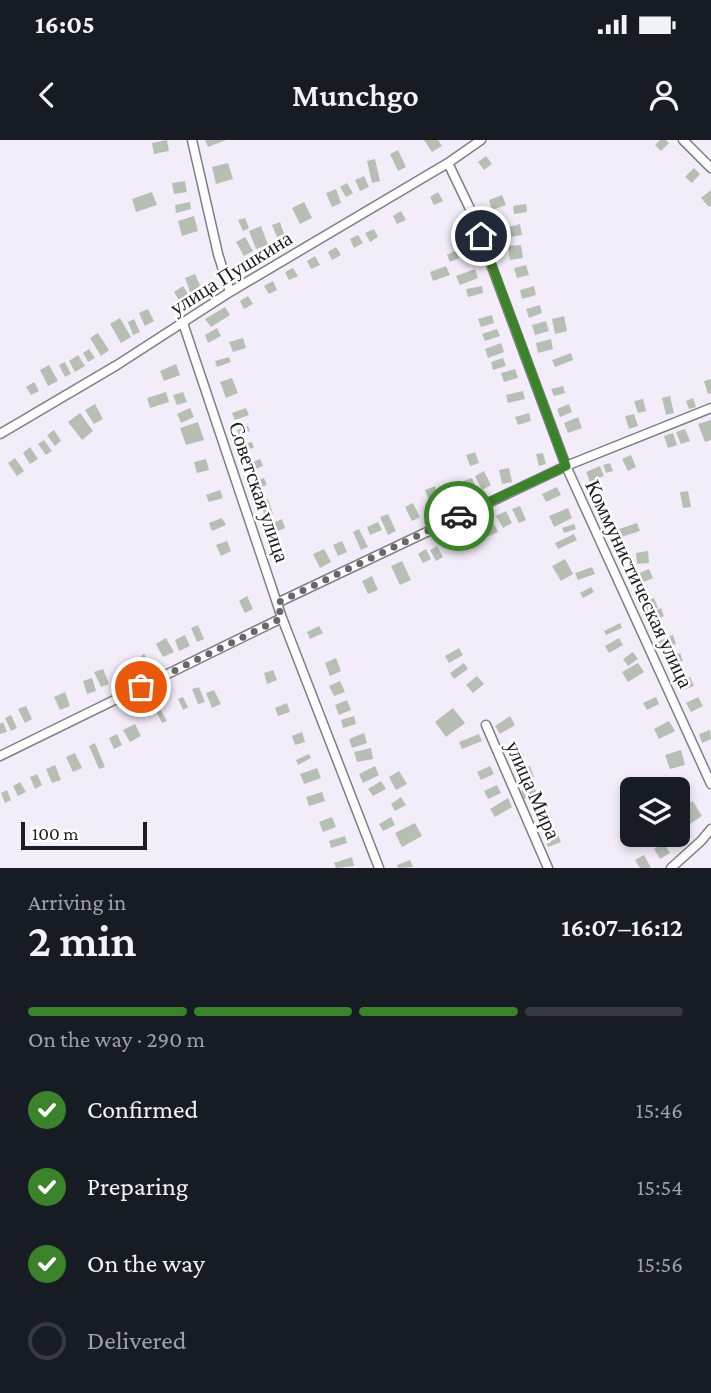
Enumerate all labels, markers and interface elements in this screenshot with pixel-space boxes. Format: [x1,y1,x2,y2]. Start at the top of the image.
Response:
text: 16:05 [35,10,95,39]
icon: back [28,76,66,114]
icon: person [645,76,683,114]
text: Munchgo [292,77,419,113]
pin [451,206,511,266]
icon: home [462,217,500,255]
street label: улица Пушкина [165,225,297,320]
street label: Советская улица [224,419,295,566]
street label: Коммунистическая улица [580,476,698,692]
courier [424,481,494,551]
icon: car [440,497,478,535]
pin [111,657,171,717]
icon: bag [122,668,160,706]
street label: улица Мира [501,737,566,844]
map controls [620,777,690,847]
button: layers [620,777,690,847]
scale bar [21,819,147,851]
text: 100 m [32,823,79,844]
text: Arriving in [28,889,126,915]
text: 16:07–16:12 [561,913,683,942]
text: 2 min [28,915,136,966]
text: On the way · 290 m [28,1026,205,1052]
icon: check [28,1091,66,1129]
text: Confirmed [87,1095,198,1124]
text: 15:46 [636,1097,683,1123]
icon: check [28,1168,66,1206]
text: Preparing [87,1172,188,1201]
text: 15:54 [637,1174,683,1200]
icon: check [28,1245,66,1283]
text: On the way [87,1249,205,1278]
text: 15:56 [637,1251,683,1277]
text: Delivered [87,1326,186,1355]

